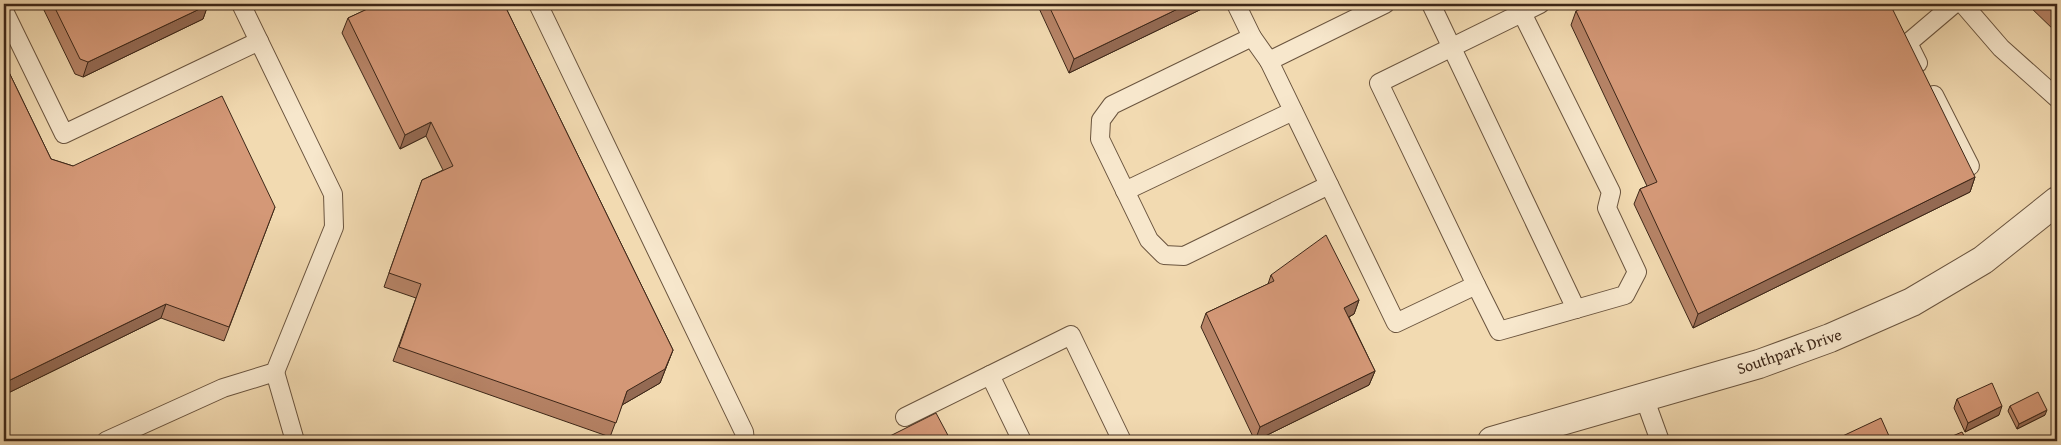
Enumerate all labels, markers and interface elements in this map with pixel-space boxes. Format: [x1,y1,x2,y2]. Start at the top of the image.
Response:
street label: Southpark Drive [1733,322,1845,380]

